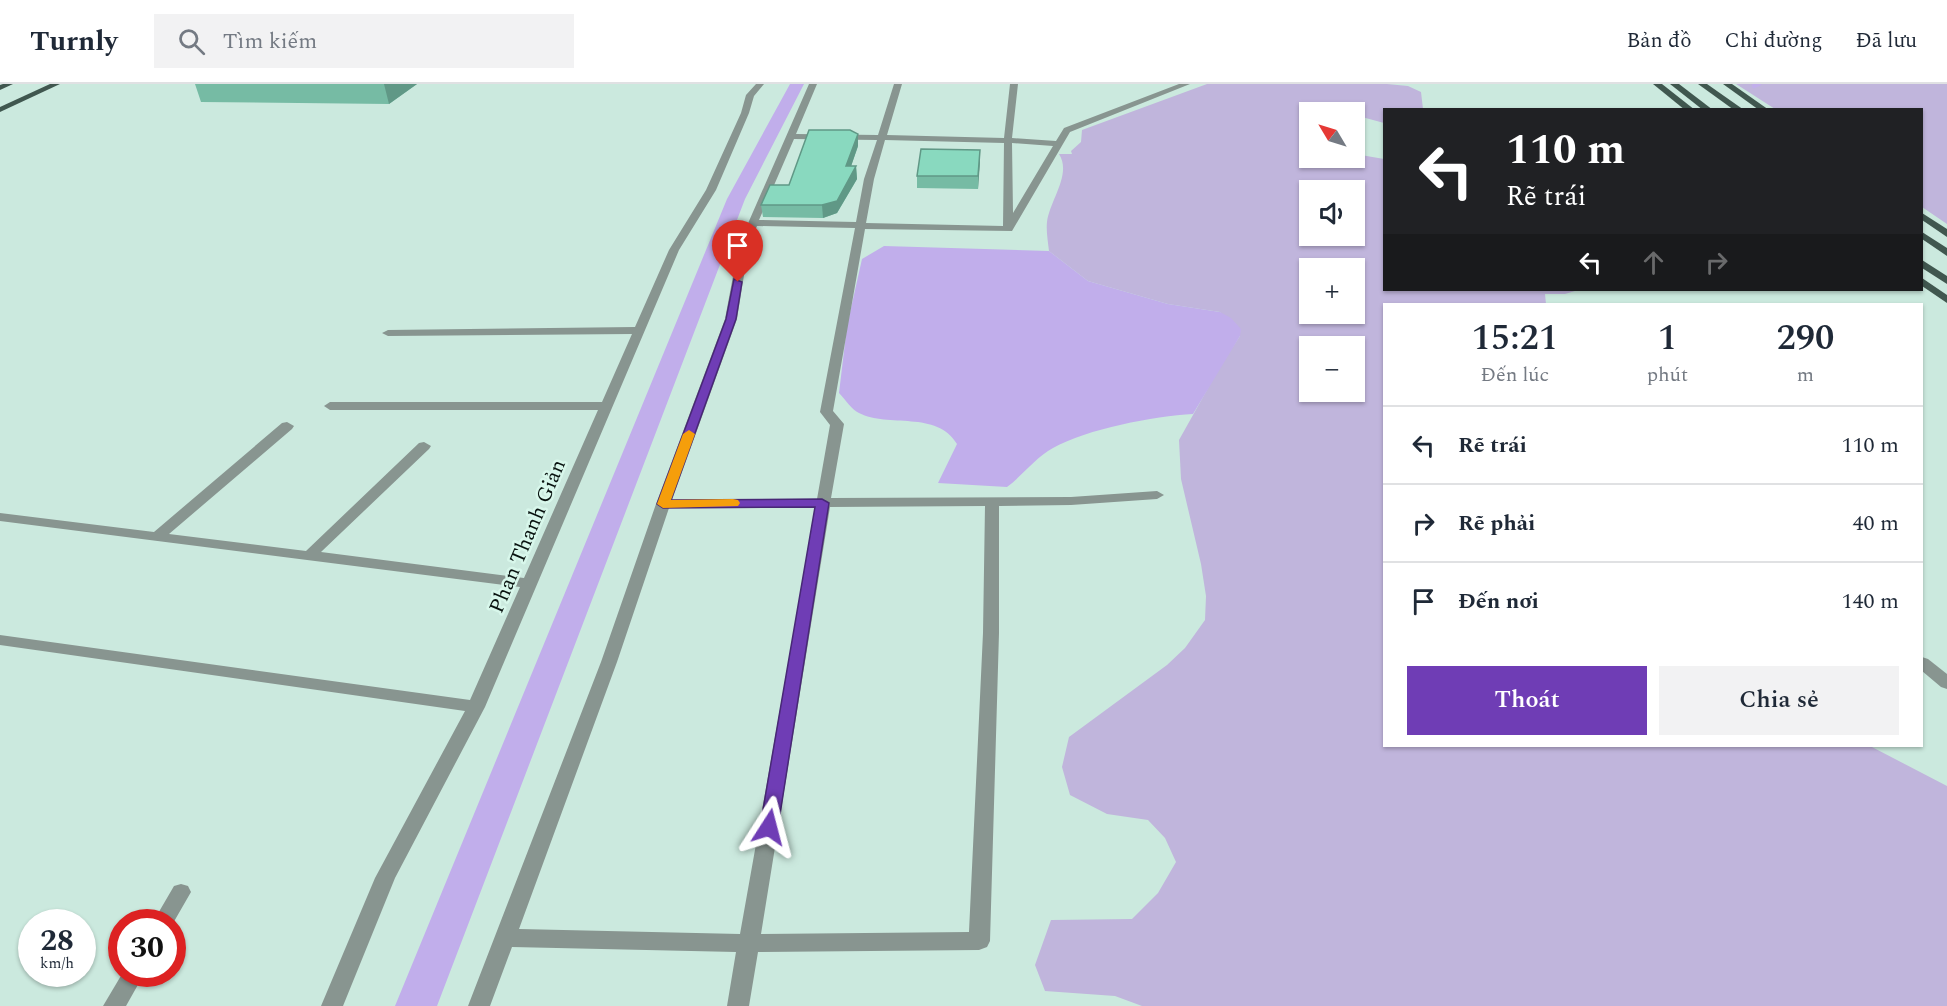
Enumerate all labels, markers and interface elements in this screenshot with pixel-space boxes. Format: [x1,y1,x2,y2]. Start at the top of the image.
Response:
search box [154,14,574,68]
text: Turnly [30,20,118,63]
icon: search [175,25,208,58]
text: Tìm kiếm [223,25,317,58]
text: Bản đồ [1627,25,1692,57]
text: Chỉ đường [1725,25,1822,57]
text: Đã lưu [1855,25,1917,57]
north arrow [1299,102,1365,168]
map controls [1299,102,1365,402]
text: 110 m [1506,119,1625,182]
icon: left [1407,132,1485,210]
text: Rẽ trái [1506,176,1586,218]
button: sound [1299,180,1365,246]
pin [712,220,763,282]
icon: arrive [721,229,754,262]
icon: left [1574,246,1607,279]
icon: ahead [1637,246,1670,279]
icon: right [1700,246,1733,279]
button: + [1299,258,1365,324]
text: 15:21 [1472,311,1558,366]
text: 1 [1658,311,1677,366]
text: 290 [1777,311,1834,366]
button: − [1299,336,1365,402]
text: Đến lúc [1481,360,1549,390]
text: phút [1647,360,1688,390]
text: m [1797,360,1814,390]
icon: left [1407,429,1440,462]
text: Rẽ trái [1458,429,1527,462]
text: 110 m [1842,429,1899,462]
street label: Phan Thanh Giản [481,454,575,618]
icon: right [1407,507,1440,540]
text: Rẽ phải [1458,507,1535,540]
text: 40 m [1853,507,1899,540]
icon: arrive [1407,585,1440,618]
text: Đến nơi [1458,585,1539,618]
text: 140 m [1842,585,1899,618]
button: Thoát [1407,666,1647,735]
button: Chia sẻ [1659,666,1899,735]
position arrow [737,795,801,859]
speed limit sign: 30 [108,909,186,987]
text: 28 [40,918,74,964]
text: km/h [40,952,74,975]

